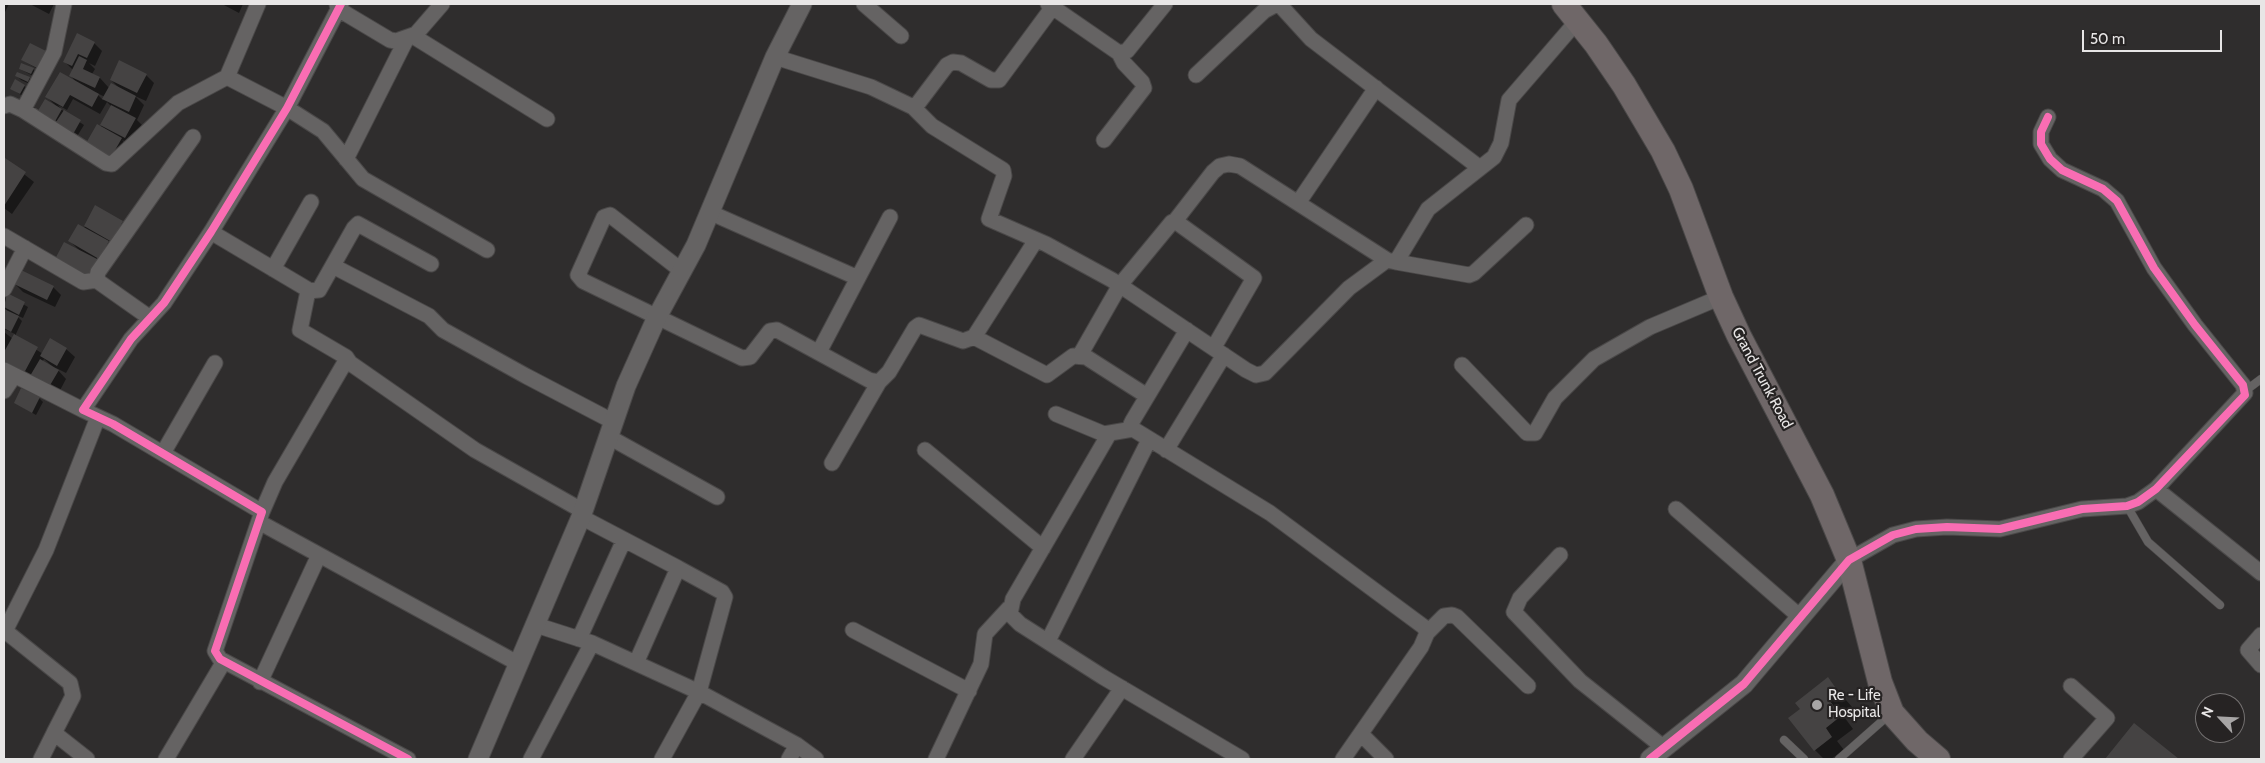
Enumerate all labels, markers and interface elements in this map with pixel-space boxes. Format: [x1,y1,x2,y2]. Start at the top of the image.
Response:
scale bar [2085,20,2225,52]
text: 50 m [2090,30,2125,48]
street label: Grand Trunk Road [1728,324,1796,432]
place label: Re - Life Hospital [1828,687,1881,722]
north arrow [2195,693,2245,743]
marker: Re - Life Hospital [1810,698,1824,712]
text: N [2197,704,2218,720]

